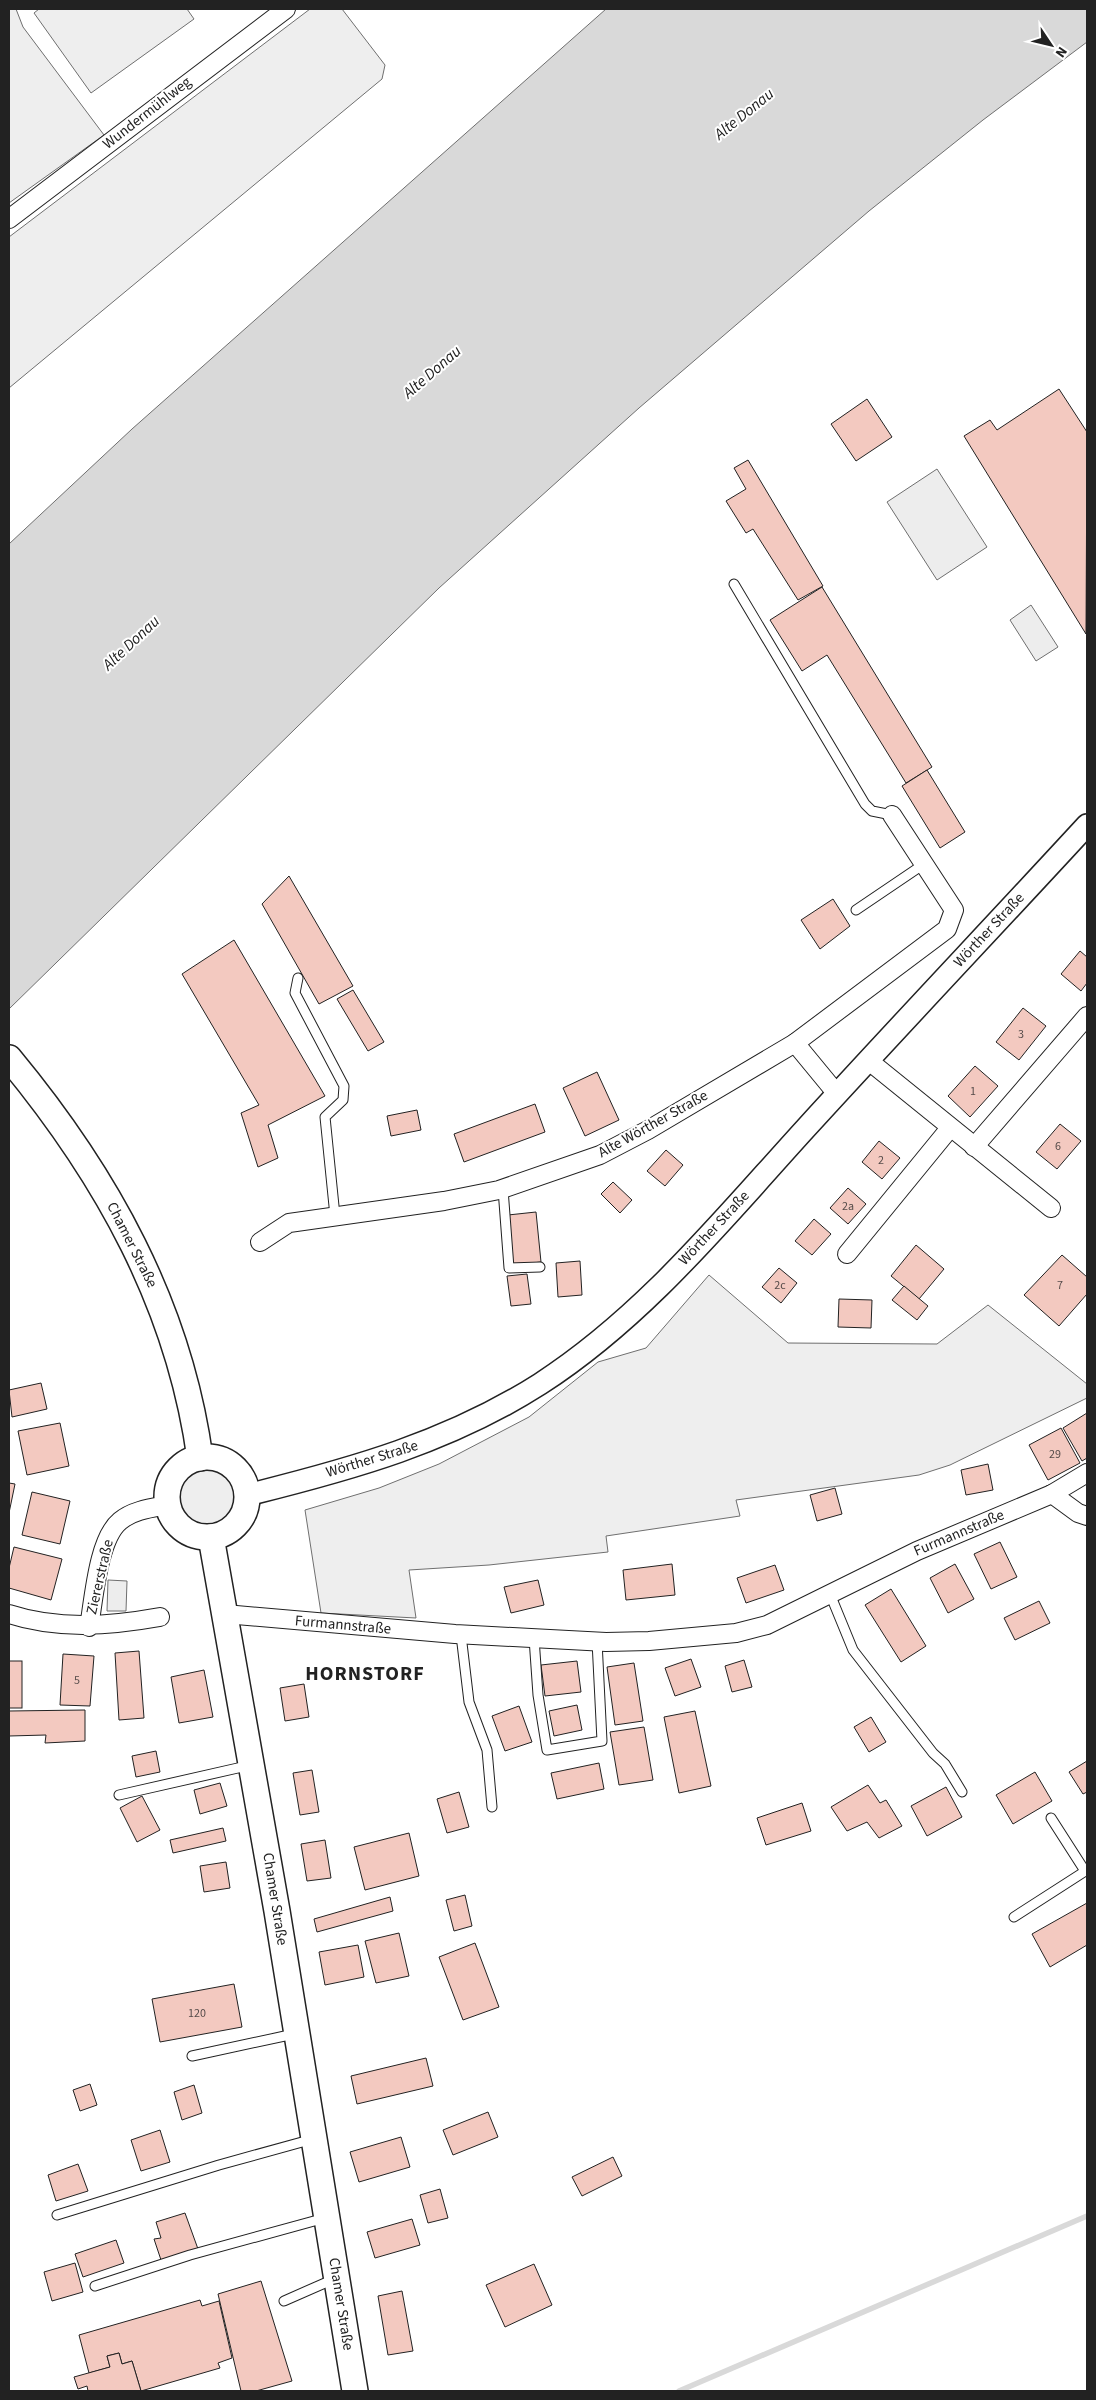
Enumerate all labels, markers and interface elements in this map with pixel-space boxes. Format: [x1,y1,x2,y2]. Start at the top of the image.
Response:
north arrow [1026,20,1076,70]
text: N [1050,42,1072,61]
street label: Wundermühlweg [98,71,196,154]
water label: Alte Donau [709,83,779,146]
water label: Alte Donau [397,340,466,404]
water label: Alte Donau [97,611,164,676]
street label: Wörther Straße [949,888,1029,972]
house number: 3 [1018,1026,1024,1043]
house number: 1 [970,1083,976,1100]
street label: Alte Wörther Straße [594,1085,712,1163]
house number: 6 [1055,1138,1061,1155]
house number: 2 [878,1152,884,1169]
street label: Wörther Straße [674,1186,754,1270]
house number: 2a [842,1198,854,1215]
street label: Chamer Straße [101,1199,163,1291]
house number: 2c [774,1277,786,1294]
house number: 7 [1057,1277,1063,1294]
street label: Wörther Straße [323,1435,421,1483]
house number: 29 [1049,1446,1061,1463]
street label: Furmannstraße [910,1504,1008,1562]
street label: Ziererstraße [81,1537,119,1617]
street label: Furmannstraße [294,1610,392,1640]
district label: HORNSTORF [305,1660,425,1688]
house number: 5 [74,1672,80,1689]
street label: Chamer Straße [257,1851,293,1947]
house number: 120 [188,2005,206,2022]
street label: Chamer Straße [323,2256,359,2352]

